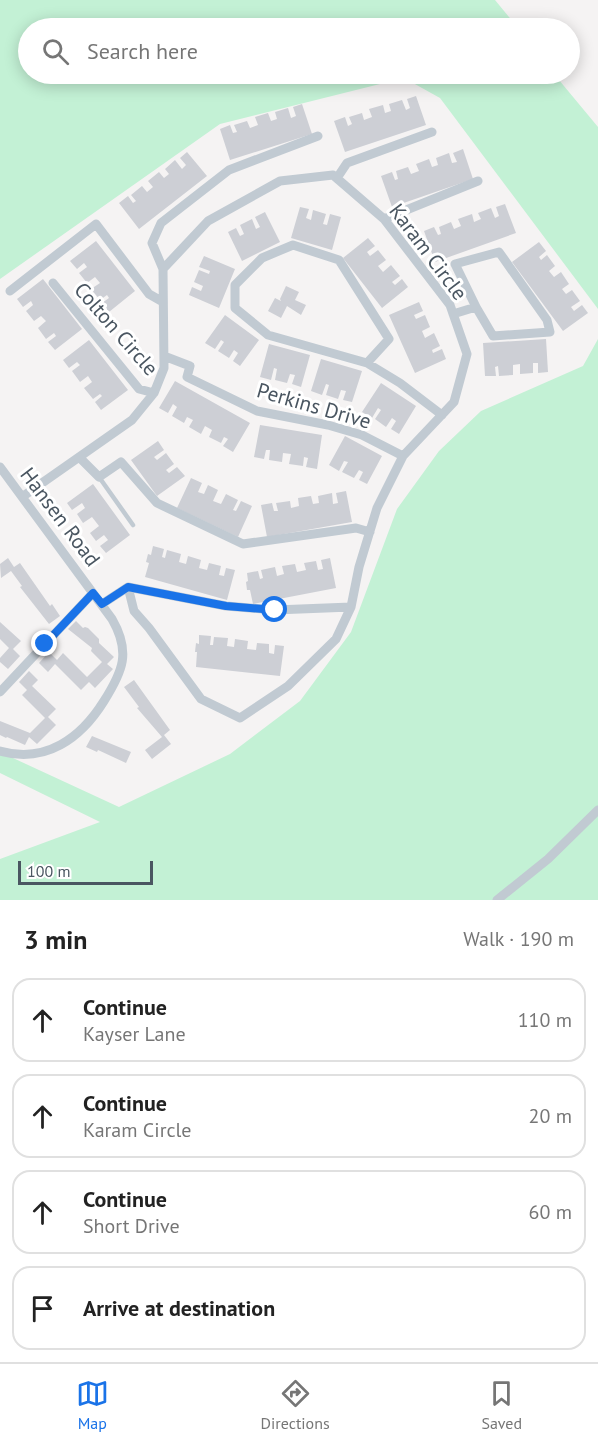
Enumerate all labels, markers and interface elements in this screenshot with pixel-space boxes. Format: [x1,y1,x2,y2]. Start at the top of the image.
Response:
search box [18,18,580,84]
icon: search [39,35,72,68]
text: Search here [87,37,198,65]
street label: Karam Circle [383,198,473,305]
street label: Colton Circle [68,276,164,381]
street label: Perkins Drive [254,376,374,435]
street label: Hansen Road [14,462,106,572]
route start [261,596,287,622]
route end [31,630,57,656]
scale bar [18,858,153,886]
text: 100 m [27,861,70,881]
text: 3 min [24,923,87,956]
text: Walk · 190 m [463,926,574,952]
text: Continue [83,993,167,1021]
icon: ahead [26,1004,59,1037]
text: 110 m [518,1007,572,1033]
text: Kayser Lane [83,1021,186,1047]
text: Continue [83,1089,167,1117]
icon: ahead [26,1100,59,1133]
text: 20 m [529,1103,572,1129]
text: Karam Circle [83,1117,191,1143]
text: Continue [83,1185,167,1213]
icon: ahead [26,1196,59,1229]
text: 60 m [529,1199,572,1225]
text: Short Drive [83,1213,180,1239]
icon: arrive [26,1292,59,1325]
text: Arrive at destination [83,1294,275,1322]
tab: Map [76,1377,109,1433]
tab: Directions [261,1377,330,1433]
tab: Saved [481,1377,522,1433]

